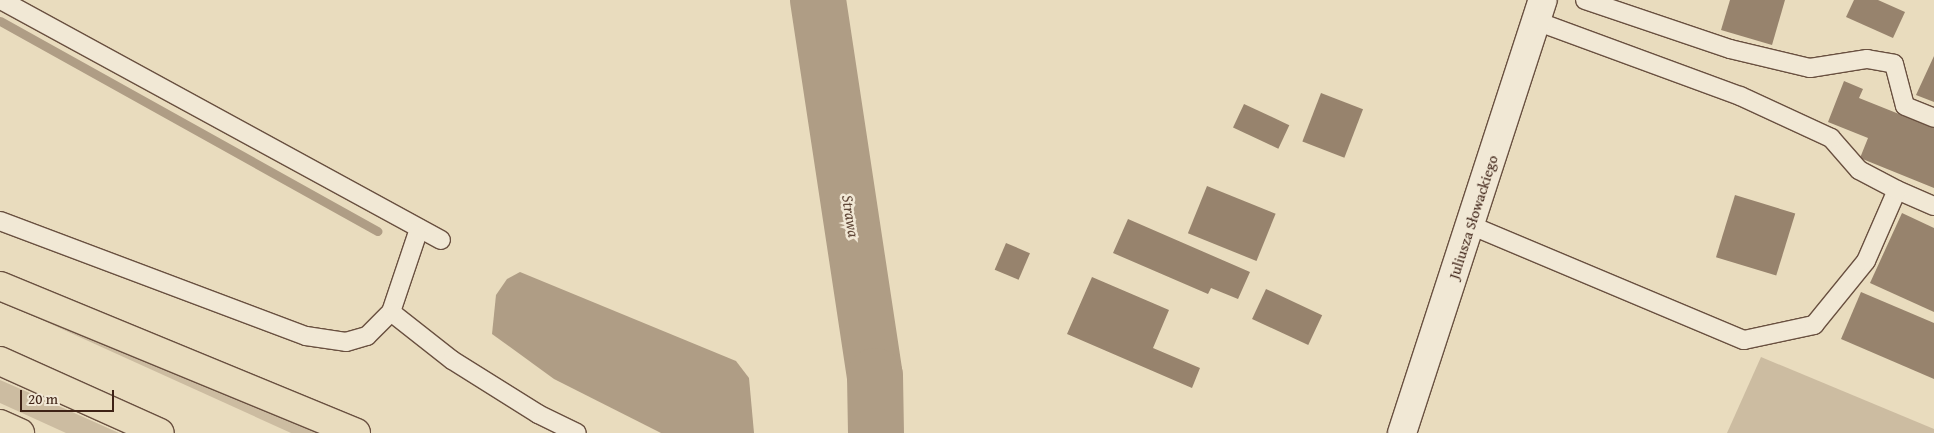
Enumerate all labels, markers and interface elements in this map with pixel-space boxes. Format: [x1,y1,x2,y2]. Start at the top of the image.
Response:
street label: Juliusza Słowackiego [1444,153,1502,281]
water label: Strawa [838,193,864,239]
scale bar [22,380,116,412]
text: 20 m [28,388,58,409]

